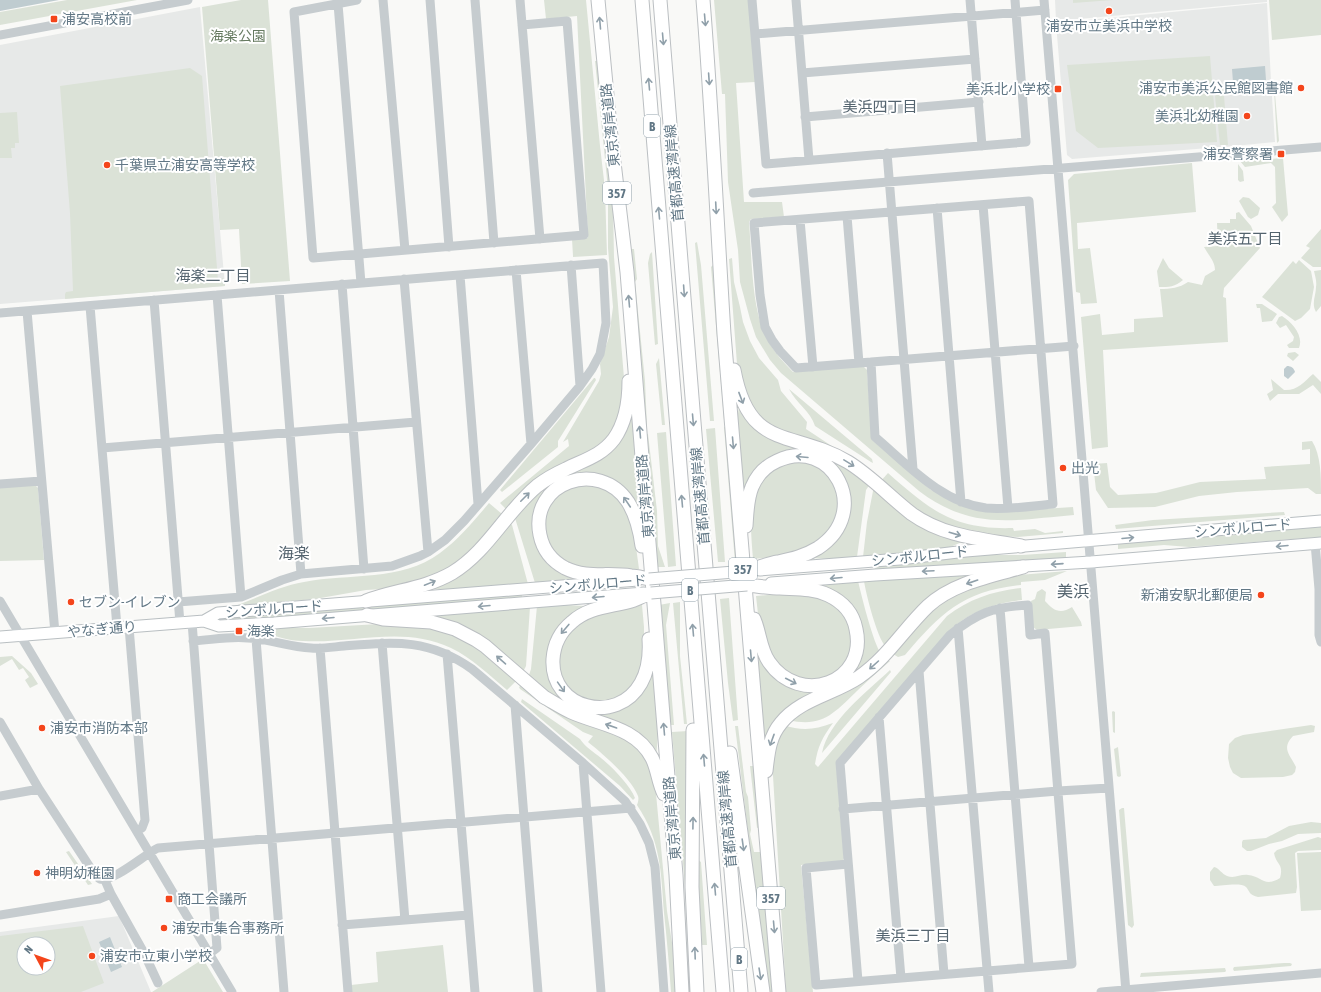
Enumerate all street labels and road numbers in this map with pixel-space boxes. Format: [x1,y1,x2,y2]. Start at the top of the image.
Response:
street label: 東京湾岸道路 [598,82,622,168]
road number: B [644,115,660,137]
street label: 首都高速湾岸線 [662,123,686,223]
road number: 357 [603,182,631,204]
street label: 首都高速湾岸線 [688,446,712,546]
street label: 東京湾岸道路 [633,453,657,539]
street label: シンボルロード [1193,516,1293,540]
street label: シンボルロード [870,543,970,569]
road number: 357 [729,558,757,580]
street label: シンボルロード [548,572,648,596]
road number: B [682,579,698,601]
street label: シンボルロード [225,598,323,620]
street label: やなぎ通り [66,618,138,640]
street label: 首都高速湾岸線 [715,769,739,869]
street label: 東京湾岸道路 [660,775,684,861]
road number: 357 [757,887,785,909]
road number: B [731,948,747,970]

